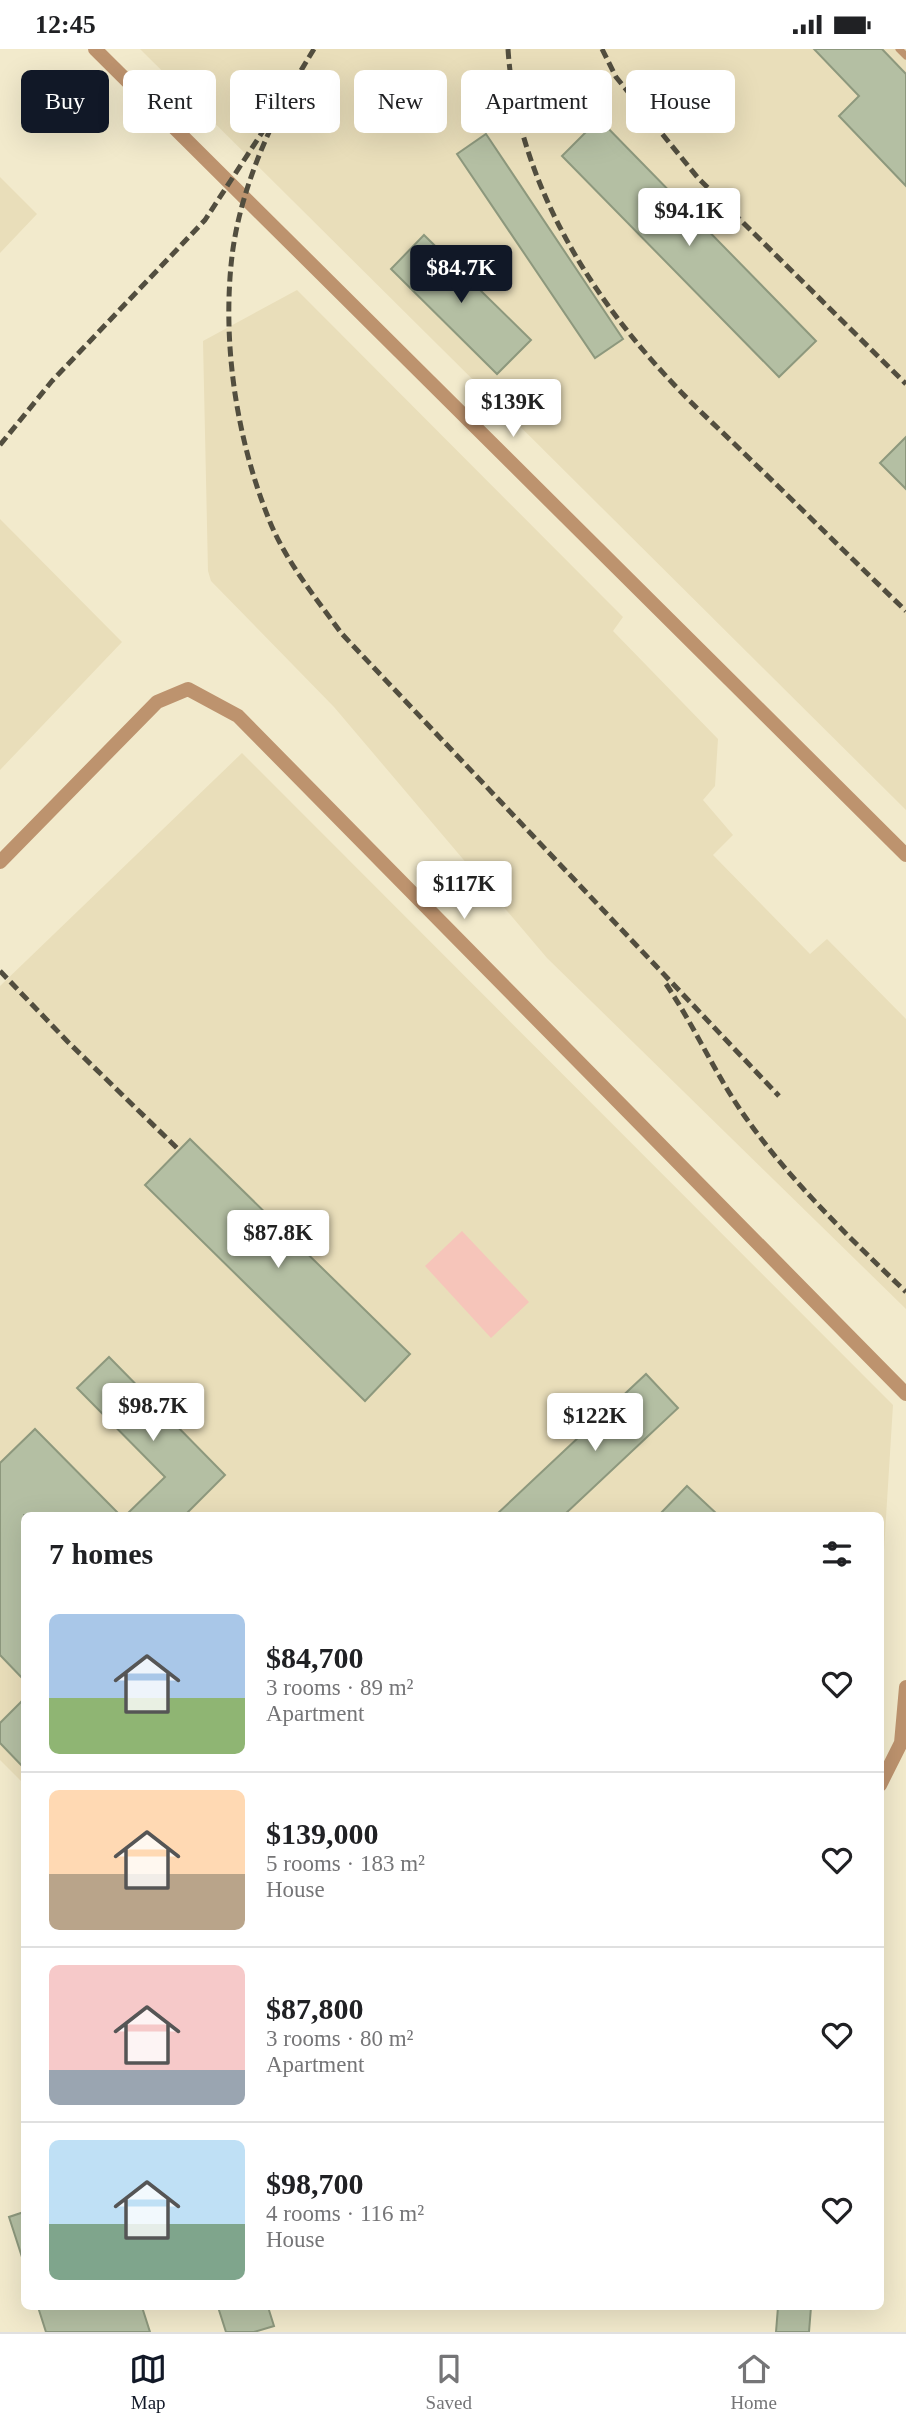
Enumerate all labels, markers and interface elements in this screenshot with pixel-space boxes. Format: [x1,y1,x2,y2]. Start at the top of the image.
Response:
text: 12:45 [35,10,96,39]
chip: Buy [21,70,109,133]
chip: Rent [123,70,216,133]
chip: Filters [230,70,340,133]
chip: New [354,70,447,133]
chip: Apartment [461,70,612,133]
chip: House [626,70,735,133]
pin: $94.1K [632,189,746,248]
text: $94.1K [654,198,724,223]
pin: $84.7K [404,245,518,305]
text: $84.7K [426,255,496,280]
pin: $139K [464,379,562,439]
text: $139K [481,389,545,414]
pin: $117K [415,861,513,921]
text: $117K [433,871,495,896]
pin: $87.8K [221,1211,335,1270]
text: $87.8K [243,1220,313,1245]
pin: $98.7K [96,1383,210,1443]
text: $98.7K [118,1393,188,1418]
pin: $122K [546,1393,644,1453]
text: $122K [563,1403,627,1428]
icon: filters [818,1535,856,1573]
text: 7 homes [49,1537,153,1570]
text: $84,700 [266,1641,364,1674]
icon: home [105,1642,189,1726]
icon: heart [818,1665,856,1703]
text: 3 rooms · 89 m² [266,1675,413,1700]
text: Apartment [266,1701,364,1726]
text: $139,000 [266,1817,379,1850]
icon: home [105,1818,189,1902]
icon: heart [818,1841,856,1879]
text: 5 rooms · 183 m² [266,1851,425,1876]
text: House [266,1877,325,1902]
text: $87,800 [266,1992,364,2025]
icon: home [105,1993,189,2077]
icon: heart [818,2016,856,2054]
text: 3 rooms · 80 m² [266,2026,413,2051]
text: Apartment [266,2052,364,2077]
text: $98,700 [266,2167,364,2200]
icon: home [105,2168,189,2252]
icon: heart [818,2191,856,2229]
text: 4 rooms · 116 m² [266,2201,424,2226]
text: House [266,2227,325,2252]
tab: Map [129,2350,167,2414]
tab: Saved [426,2350,472,2414]
tab: Home [730,2350,777,2414]

